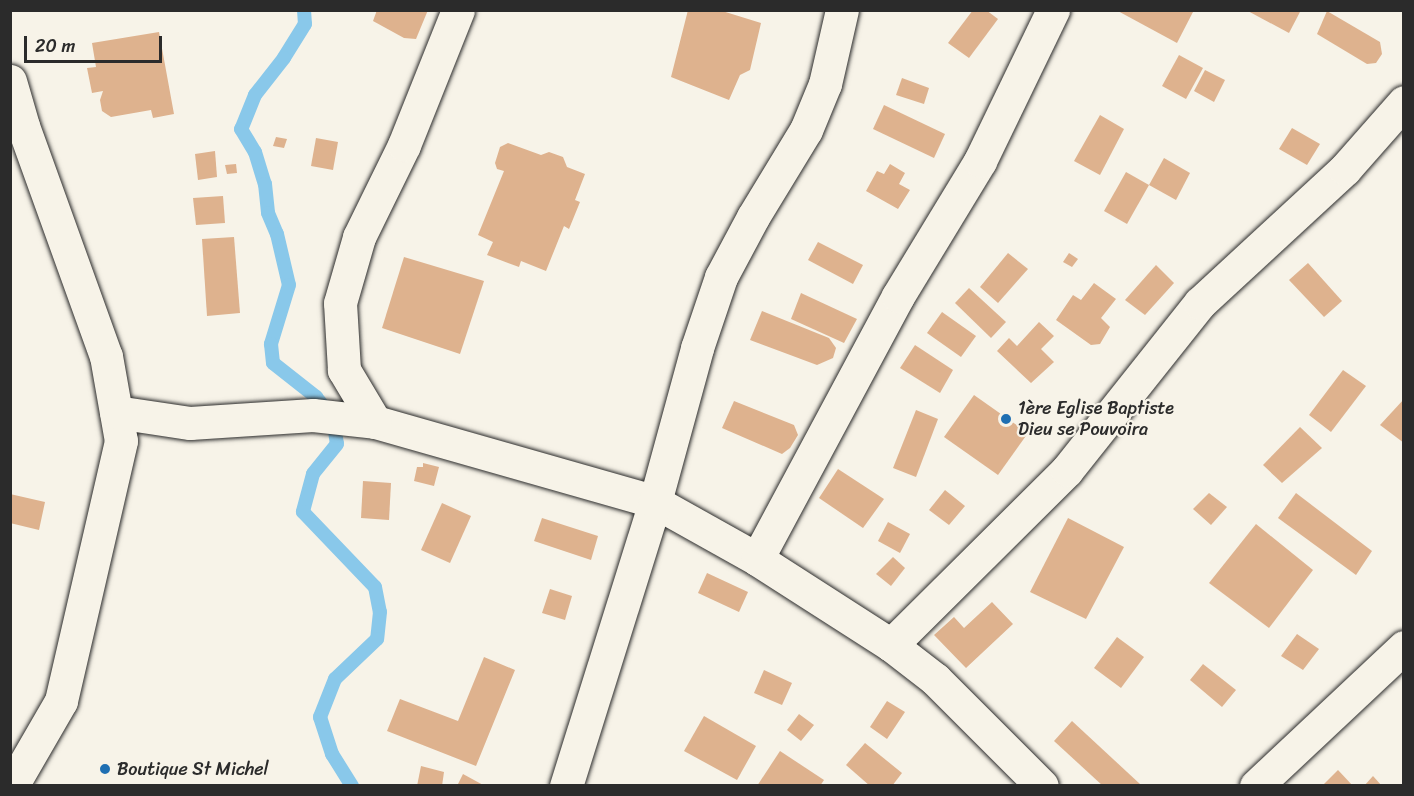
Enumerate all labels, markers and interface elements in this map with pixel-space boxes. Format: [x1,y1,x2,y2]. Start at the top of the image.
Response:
scale bar [27,24,165,62]
text: 20 m [35,30,75,62]
place label: 1ère Eglise Baptiste Dieu se Pouvoira [1018,398,1173,440]
marker: 1ère Eglise Baptiste Dieu se Pouvoira [999,412,1013,426]
place label: Boutique St Michel [117,758,269,780]
marker: Boutique St Michel [98,762,112,776]

